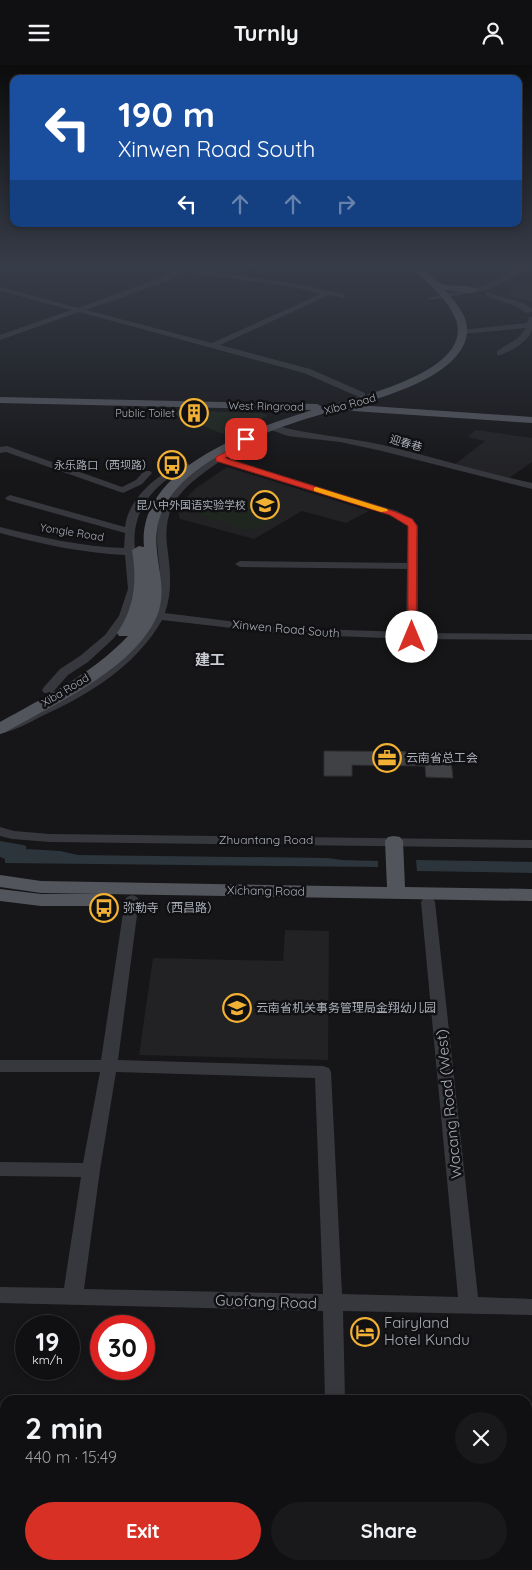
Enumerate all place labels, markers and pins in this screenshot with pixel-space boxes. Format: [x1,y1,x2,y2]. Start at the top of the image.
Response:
building icon: Public Toilet [179,398,209,428]
place label: Public Toilet [115,406,175,420]
pin [225,418,267,460]
bus stop icon: 永乐路口（西坝路） [157,450,187,480]
place label: 永乐路口（西坝路） [54,458,153,472]
school or university icon: 昆八中外国语实验学校 [250,490,280,520]
place label: 昆八中外国语实验学校 [136,498,246,512]
office icon: 云南省总工会 [372,743,402,773]
place label: 云南省总工会 [406,750,478,765]
bus stop icon: 弥勒寺（西昌路） [89,893,119,923]
place label: 弥勒寺（西昌路） [123,900,219,915]
school or university icon: 云南省机关事务管理局金翔幼儿园 [222,993,252,1023]
place label: 云南省机关事务管理局金翔幼儿园 [256,1000,436,1015]
place label: Fairyland Hotel Kundu [384,1313,470,1349]
hotel icon: Fairyland Hotel Kundu [350,1317,380,1347]

